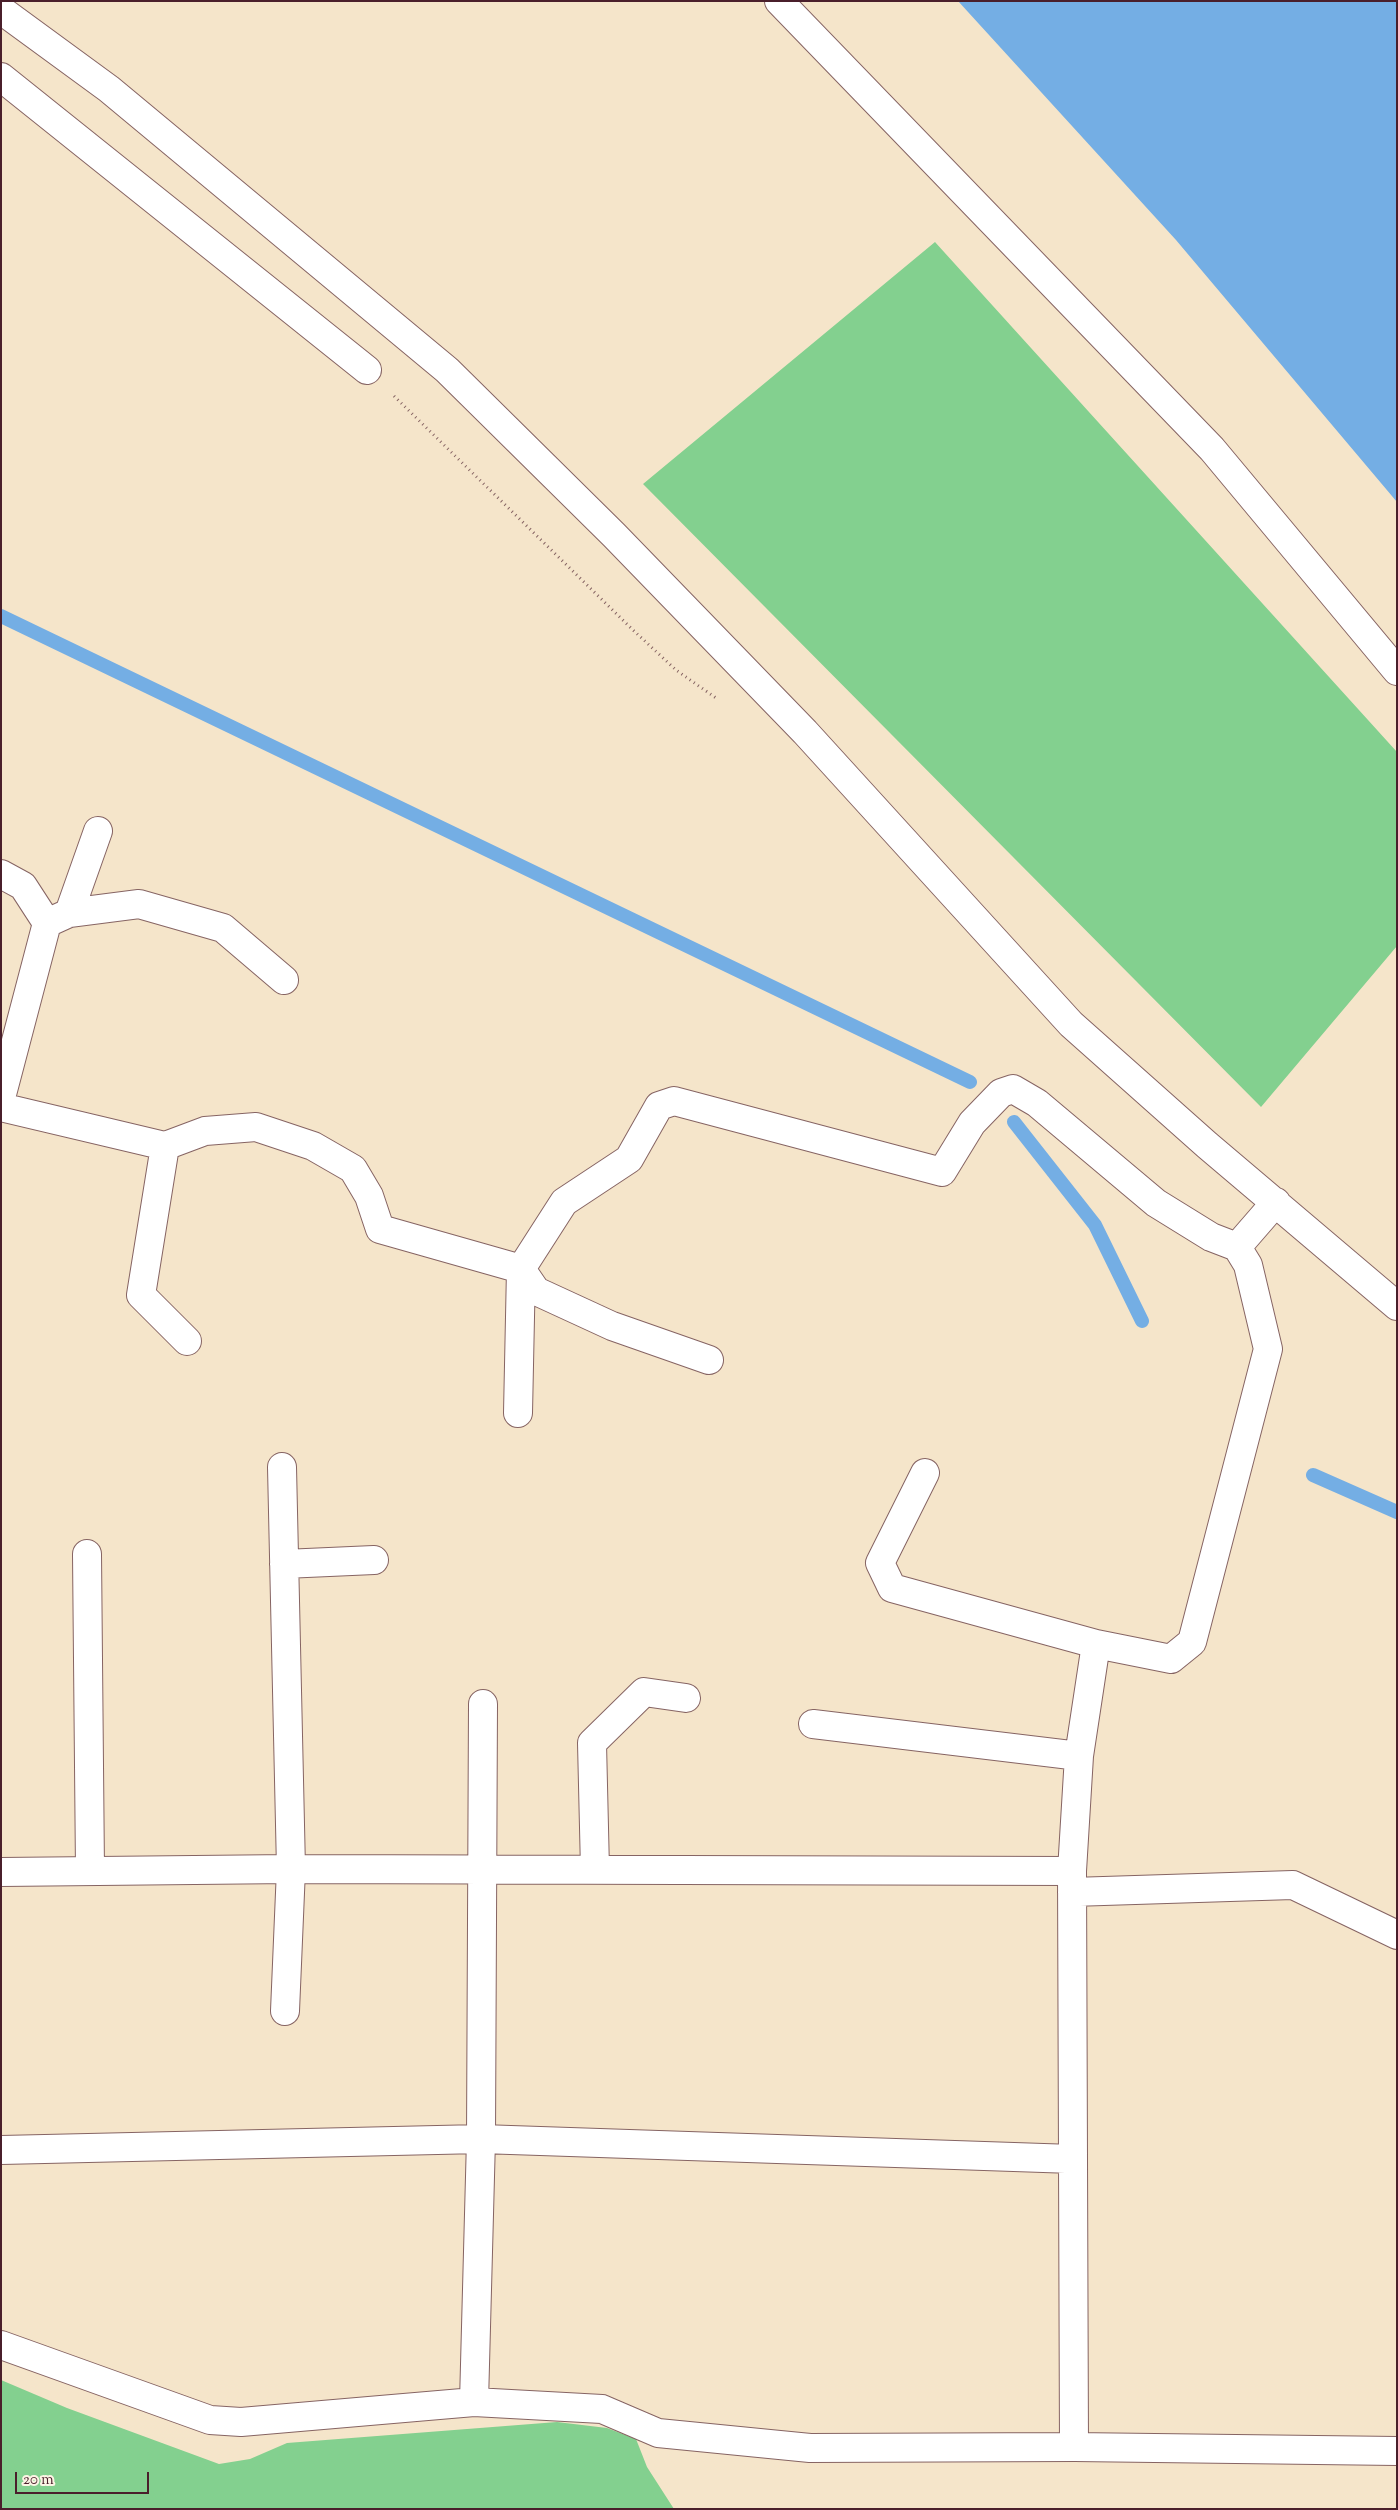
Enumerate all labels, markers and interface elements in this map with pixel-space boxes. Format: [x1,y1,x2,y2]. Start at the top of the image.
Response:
scale bar [18,2462,151,2494]
text: 20 m [23,2470,54,2491]

